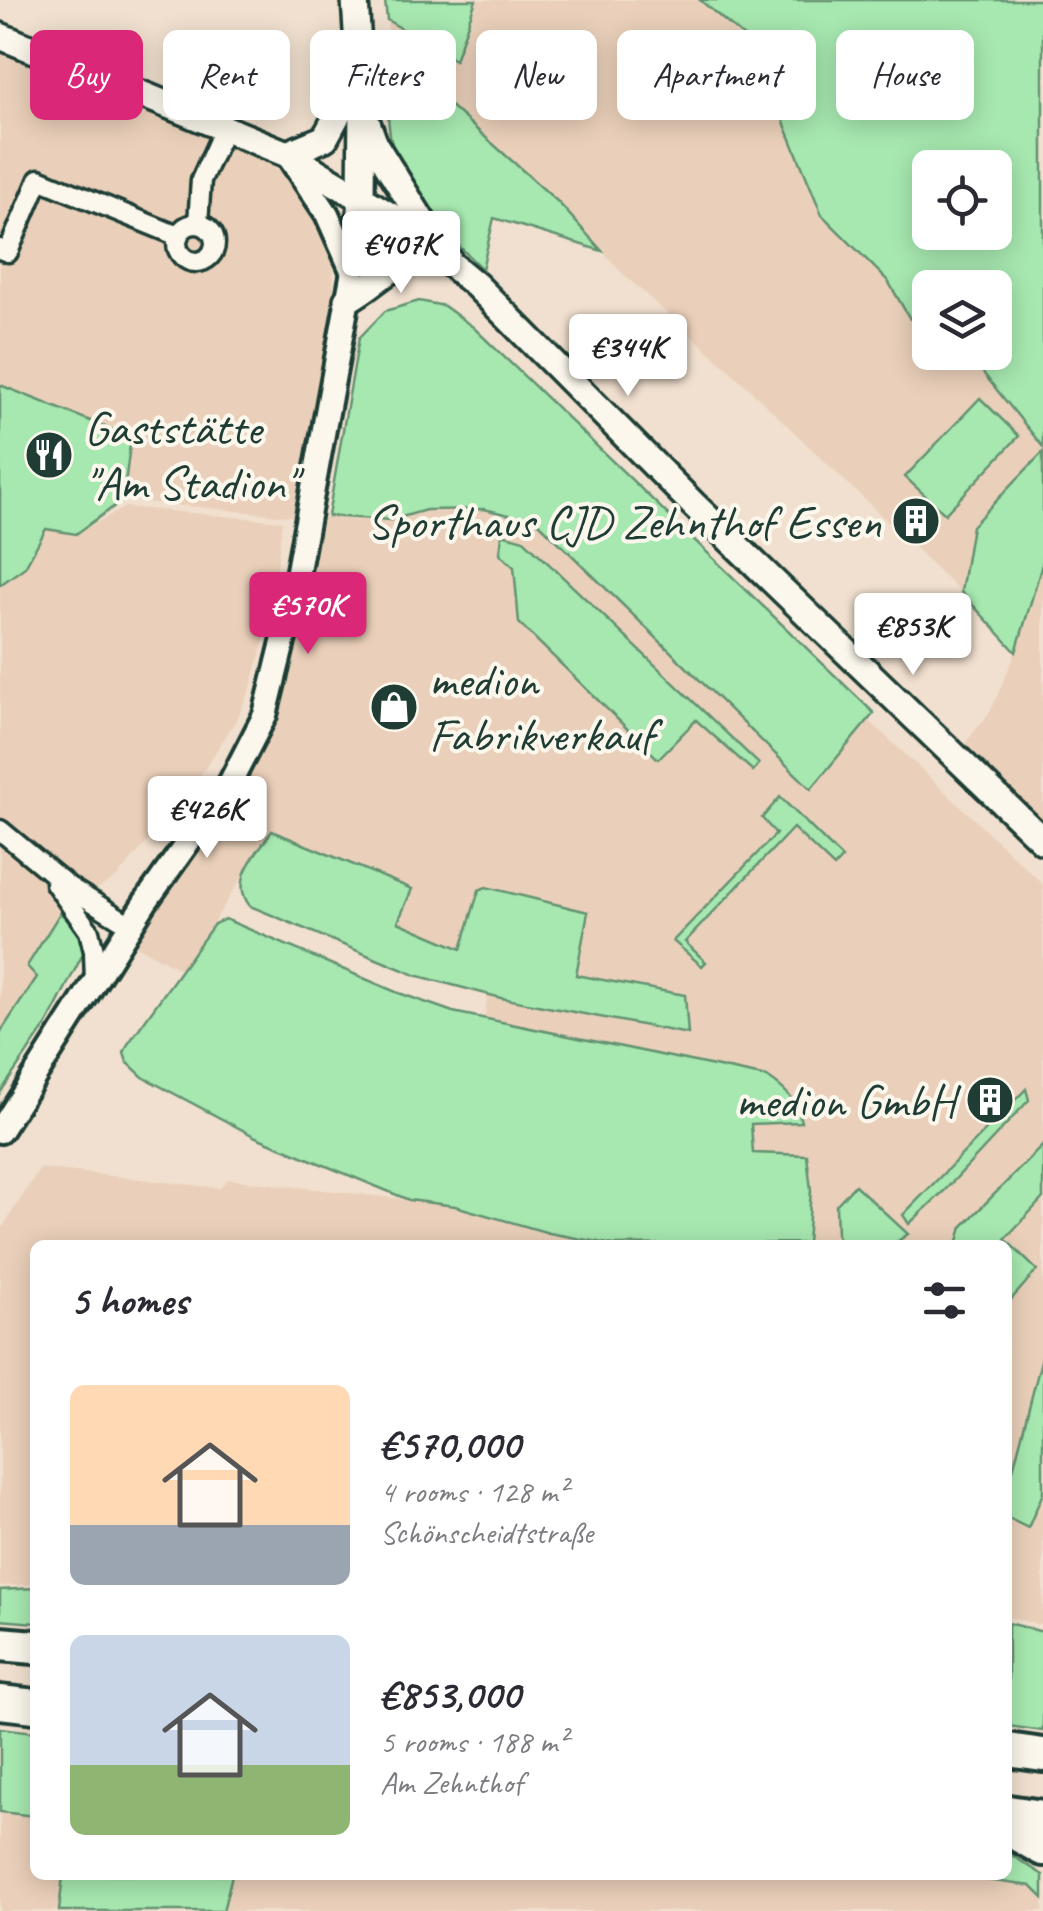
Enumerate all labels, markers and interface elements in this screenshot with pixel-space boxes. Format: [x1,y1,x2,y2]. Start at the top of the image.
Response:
chip: Buy [30,30,143,120]
chip: Rent [163,30,290,120]
chip: Filters [310,30,456,120]
chip: New [476,30,597,120]
chip: Apartment [617,30,816,120]
chip: House [836,30,974,120]
map controls [912,150,1012,370]
button: locate [912,150,1012,250]
pin: €407K [331,211,471,296]
text: €407K [364,223,438,264]
button: layers [912,270,1012,370]
pin: €344K [558,314,698,399]
text: €344K [591,326,665,367]
place label: Gaststätte "Am Stadion" [84,398,306,513]
restaurant icon: Gaststätte "Am Stadion" [23,429,75,481]
place label: Sporthaus CJD Zehnthof Essen [367,492,881,552]
building icon: Sporthaus CJD Zehnthof Essen [890,495,942,547]
pin: €570K [238,572,378,657]
text: €570K [271,584,345,625]
pin: €853K [843,593,983,678]
text: €853K [876,605,950,646]
place label: medion Fabrikverkauf [429,650,664,765]
shop icon: medion Fabrikverkauf [368,681,420,733]
pin: €426K [137,776,277,861]
text: €426K [170,788,244,829]
place label: medion GmbH [736,1071,962,1131]
building icon: medion GmbH [964,1074,1016,1126]
icon: filters [917,1273,972,1328]
text: 5 homes [70,1274,188,1327]
text: €570,000 [380,1418,520,1471]
icon: home [150,1425,270,1545]
text: 4 rooms · 128 m² [380,1471,567,1512]
text: Schönscheidtstraße [380,1512,593,1553]
text: €853,000 [380,1668,520,1721]
icon: home [150,1675,270,1795]
text: 5 rooms · 188 m² [380,1721,567,1762]
text: Am Zehnthof [380,1762,522,1803]

